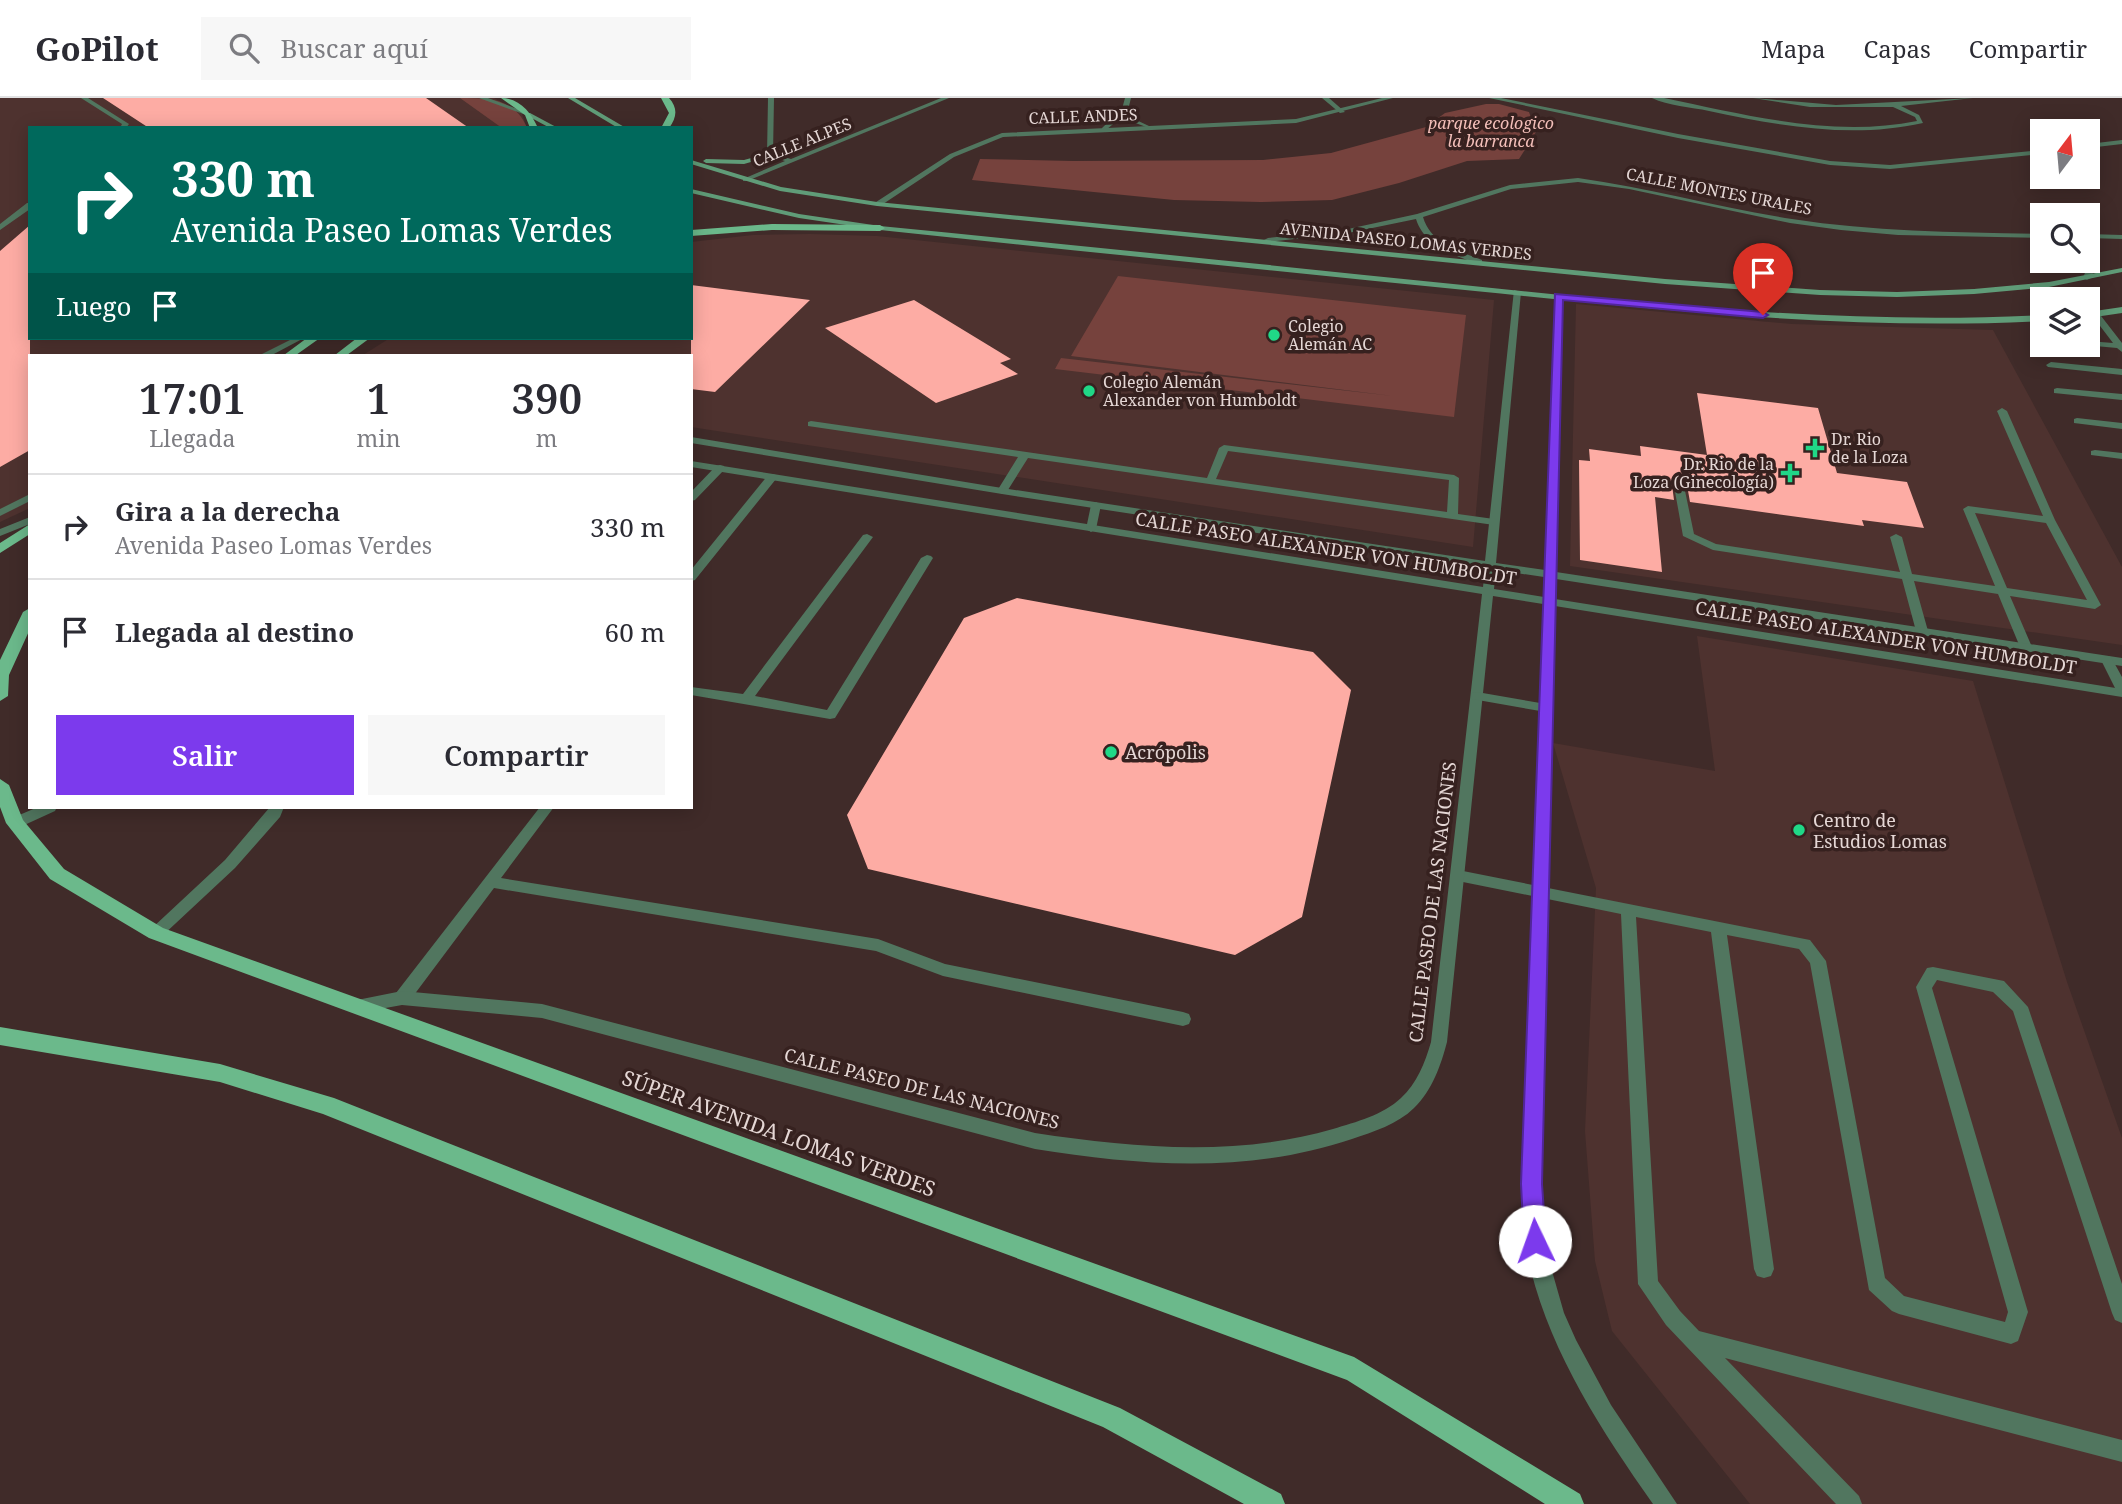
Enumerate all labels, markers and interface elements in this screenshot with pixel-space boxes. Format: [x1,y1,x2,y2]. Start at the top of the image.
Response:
search box [201,17,691,80]
text: GoPilot [35,26,159,71]
icon: search [225,29,263,67]
text: Buscar aquí [281,30,428,66]
text: Mapa [1761,32,1825,65]
text: Capas [1863,32,1931,65]
text: Compartir [1969,32,2087,65]
street label: CALLE ANDES [1028,103,1138,129]
street label: CALLE ALPES [749,112,855,172]
park label: parque ecologico la barranca [1427,112,1554,152]
north arrow [2030,119,2100,189]
map controls [2030,119,2100,357]
text: 330 m [171,145,315,211]
icon: right [56,154,147,245]
street label: CALLE MONTES URALES [1624,162,1814,220]
button: search [2030,203,2100,273]
text: Avenida Paseo Lomas Verdes [171,208,612,251]
street label: AVENIDA PASEO LOMAS VERDES [1279,217,1533,265]
pin [1733,243,1793,315]
icon: arrive [1744,254,1782,292]
icon: arrive [146,287,184,325]
button: layers [2030,287,2100,357]
text: Luego [56,288,132,324]
place label: Colegio Alemán AC [1288,315,1372,355]
marker: Colegio Alemán AC [1266,327,1282,343]
text: 17:01 [139,369,246,426]
text: 1 [367,369,390,426]
text: 390 [511,369,582,426]
place label: Colegio Alemán Alexander von Humboldt [1103,371,1297,411]
marker: Colegio Alemán Alexander von Humboldt [1081,383,1097,399]
text: Llegada [149,422,235,454]
text: min [357,422,401,454]
text: m [536,422,558,454]
place label: Dr. Rio de la Loza [1831,428,1908,468]
marker: Dr. Rio de la Loza [1805,438,1825,458]
place label: Dr. Rio de la Loza (Ginecología) [1633,453,1774,493]
marker: Dr. Rio de la Loza (Ginecología) [1780,463,1800,483]
text: Gira a la derecha [115,493,340,529]
street label: CALLE PASEO ALEXANDER VON HUMBOLDT [1134,506,1518,590]
icon: right [56,508,94,546]
text: 330 m [590,509,665,545]
text: Avenida Paseo Lomas Verdes [115,529,432,561]
street label: CALLE PASEO ALEXANDER VON HUMBOLDT [1694,595,2078,679]
icon: arrive [56,613,94,651]
text: Llegada al destino [115,614,354,650]
text: 60 m [605,614,665,650]
button: Salir [56,715,354,795]
button: Compartir [368,715,665,795]
place label: Acrópolis [1125,740,1206,764]
marker: Acrópolis [1103,744,1119,760]
street label: CALLE PASEO DE LAS NACIONES [1403,760,1461,1044]
place label: Centro de Estudios Lomas [1813,808,1947,853]
marker: Centro de Estudios Lomas [1791,822,1807,838]
street label: CALLE PASEO DE LAS NACIONES [782,1042,1062,1134]
street label: SÚPER AVENIDA LOMAS VERDES [618,1063,940,1203]
position arrow [1498,1204,1572,1278]

